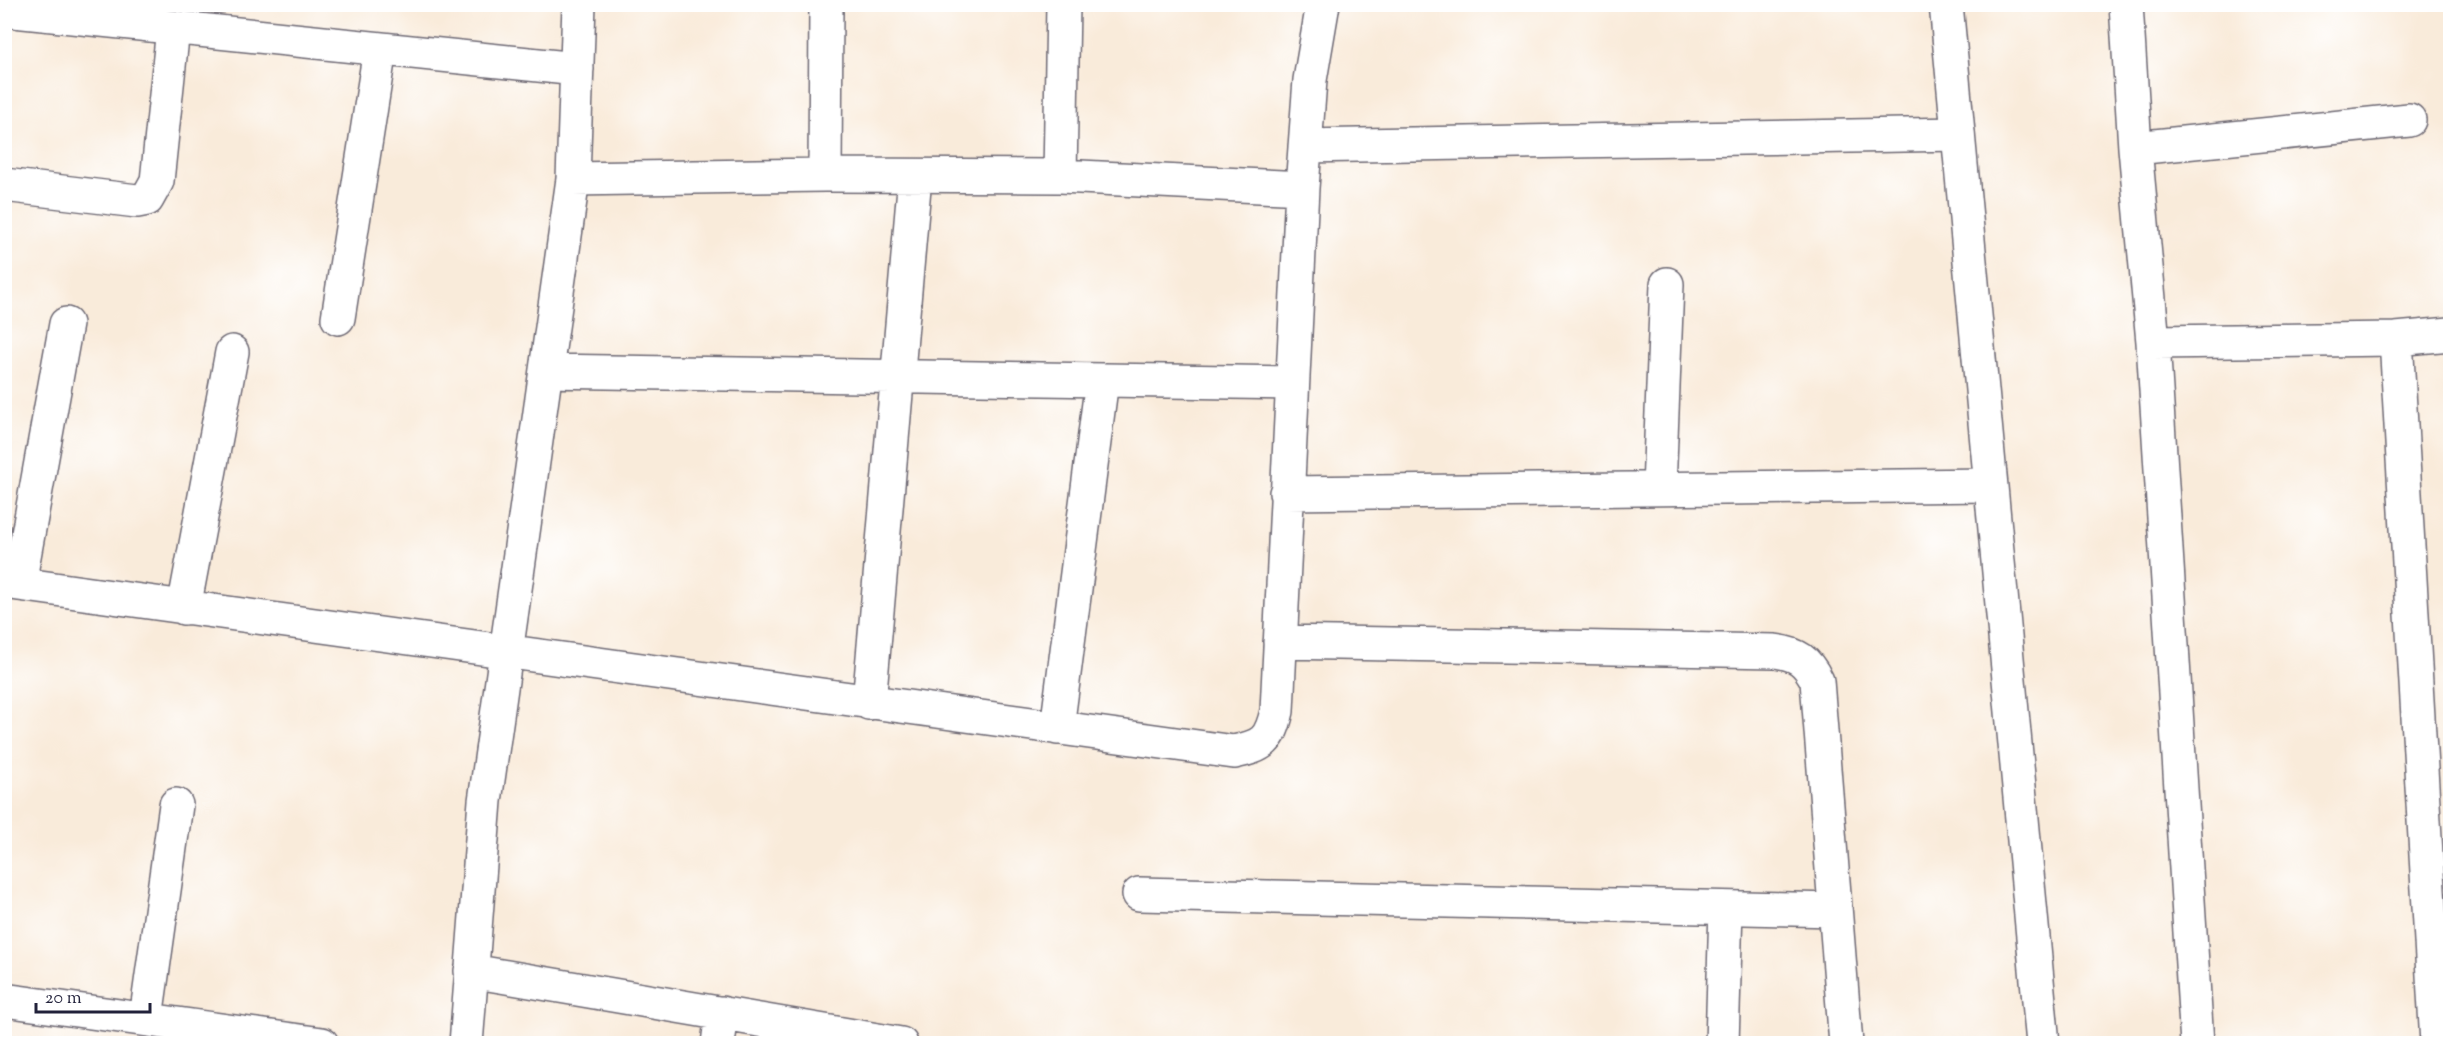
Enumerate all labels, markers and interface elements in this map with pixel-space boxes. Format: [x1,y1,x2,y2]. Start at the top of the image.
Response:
scale bar [36,976,150,1014]
text: 20 m [45,986,82,1012]

